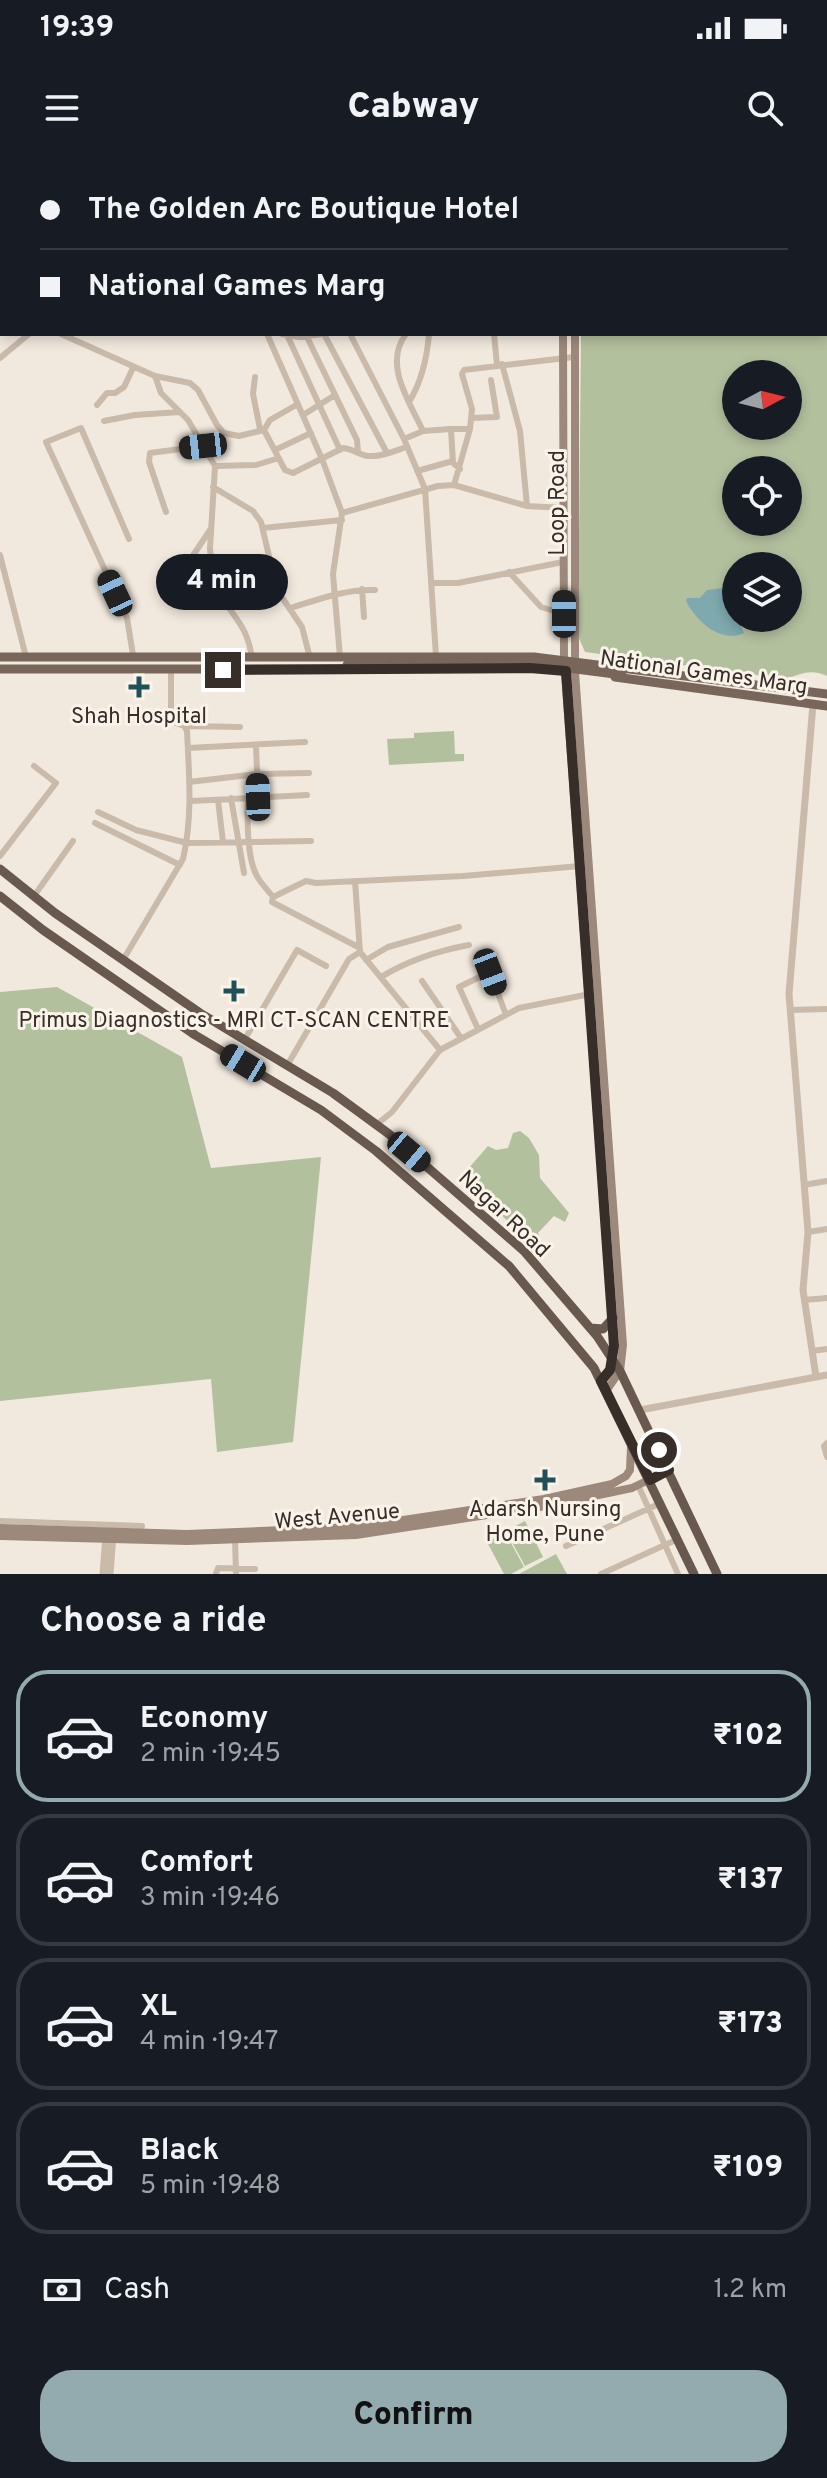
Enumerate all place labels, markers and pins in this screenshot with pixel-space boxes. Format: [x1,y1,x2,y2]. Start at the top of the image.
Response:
marker: Shah Hospital [128,676,150,698]
place label: Shah Hospital [71,704,207,731]
marker: Primus Diagnostics - MRI CT-SCAN CENTRE [223,980,245,1002]
place label: Primus Diagnostics - MRI CT-SCAN CENTRE [18,1008,450,1035]
marker: Adarsh Nursing Home, Pune [534,1469,556,1491]
place label: Adarsh Nursing Home, Pune [469,1497,621,1549]

